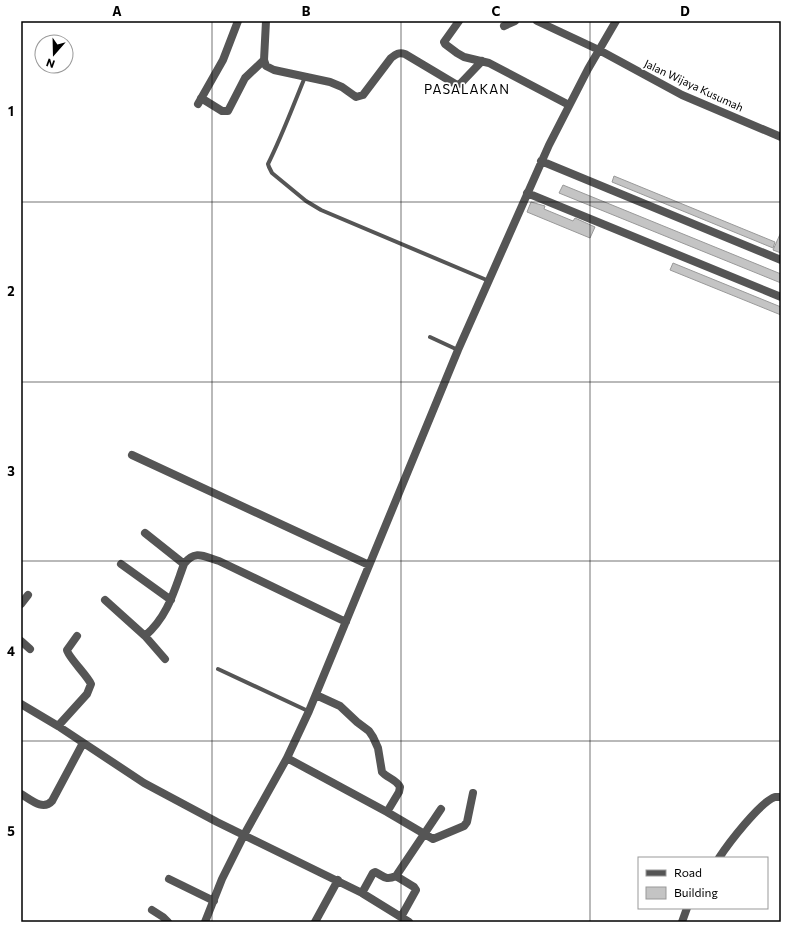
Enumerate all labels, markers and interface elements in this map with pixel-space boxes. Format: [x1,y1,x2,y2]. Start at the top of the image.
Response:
text: A [112,3,122,19]
text: B [302,3,311,19]
text: C [492,3,501,19]
text: D [680,3,690,19]
north arrow [34,34,74,74]
text: N [44,56,57,71]
street label: Jalan Wijaya Kusumah [642,56,746,115]
district label: PASALAKAN [424,81,510,97]
text: 1 [8,103,14,119]
text: 2 [7,283,15,299]
text: 3 [7,463,15,479]
text: 4 [7,643,15,659]
text: 5 [7,823,15,839]
legend [638,857,768,909]
text: Road [674,865,702,879]
text: Building [674,885,718,899]

